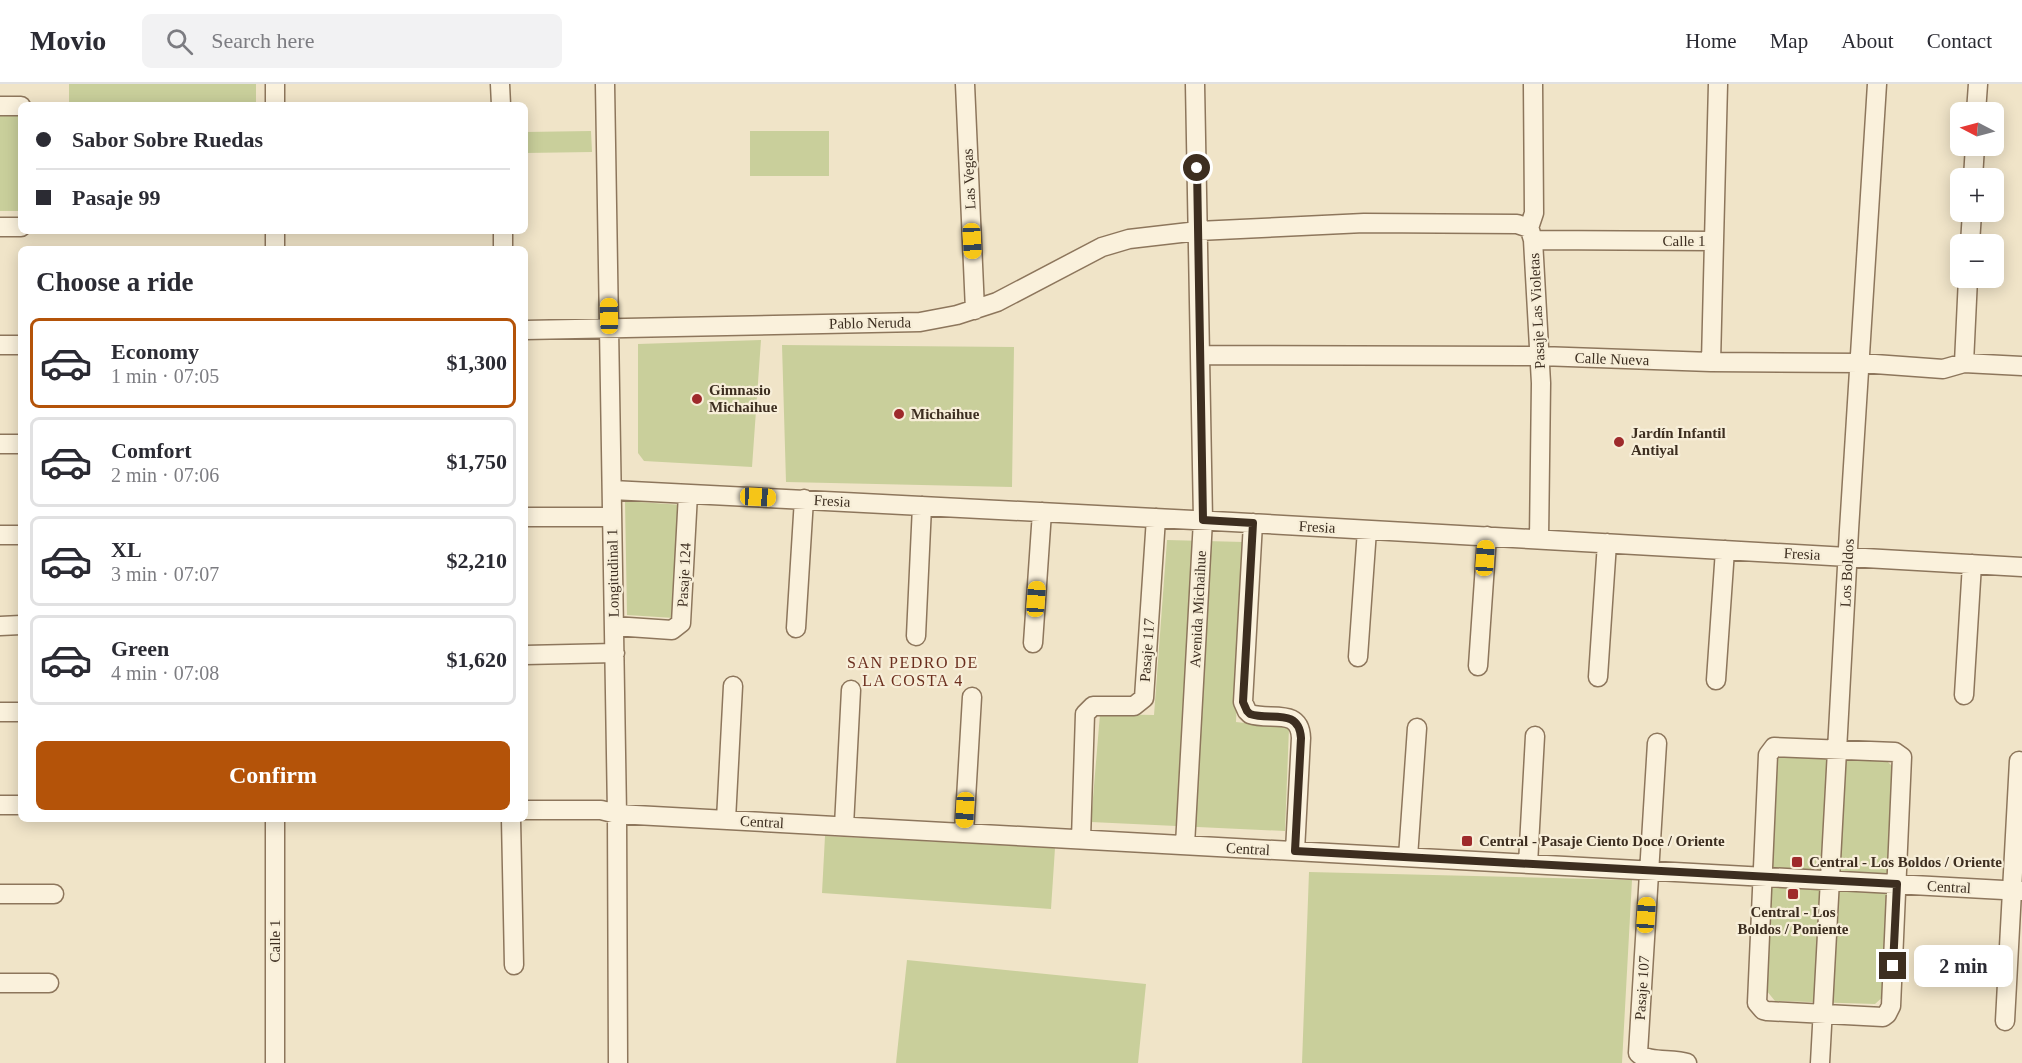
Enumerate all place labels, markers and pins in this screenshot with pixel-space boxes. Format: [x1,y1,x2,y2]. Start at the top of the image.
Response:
place label: Gimnasio Michaihue [709,382,778,415]
marker: Gimnasio Michaihue [690,392,704,406]
place label: Michaihue [911,406,980,422]
marker: Michaihue [892,407,906,421]
place label: Jardín Infantil Antiyal [1631,425,1726,458]
marker: Jardín Infantil Antiyal [1612,435,1626,449]
place label: Central - Pasaje Ciento Doce / Oriente [1479,833,1725,849]
marker: Central - Pasaje Ciento Doce / Oriente [1460,834,1474,848]
place label: Central - Los Boldos / Oriente [1809,854,2002,870]
marker: Central - Los Boldos / Oriente [1790,855,1804,869]
marker: Central - Los Boldos / Poniente [1786,887,1800,901]
place label: Central - Los Boldos / Poniente [1738,904,1849,937]

